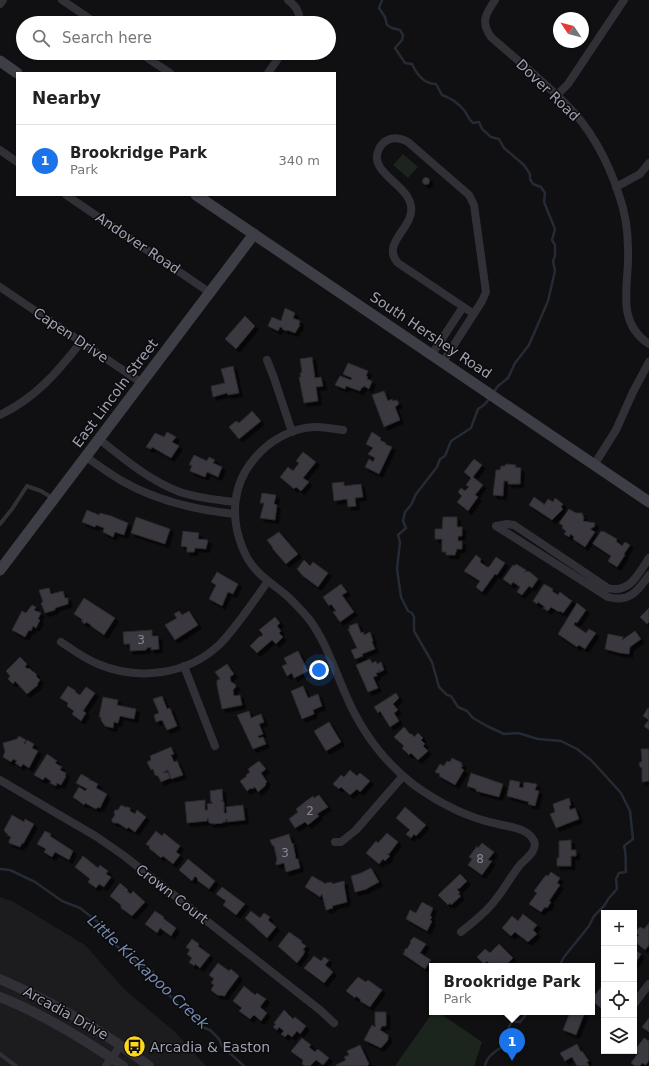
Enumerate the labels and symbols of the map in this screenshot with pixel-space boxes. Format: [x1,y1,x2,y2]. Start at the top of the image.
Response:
north arrow [553,12,589,48]
street label: Dover Road [513,56,583,124]
street label: Andover Road [93,209,183,277]
street label: South Hershey Road [367,288,495,382]
street label: Capen Drive [31,304,111,366]
street label: East Lincoln Street [69,335,161,450]
house number: 3 [137,633,145,647]
your location [309,660,329,680]
house number: 2 [306,804,314,818]
house number: 3 [281,846,289,860]
house number: 8 [476,852,484,866]
street label: Crown Court [133,861,212,927]
water label: Little Kickapoo Creek [84,911,213,1034]
street label: Arcadia Drive [21,983,111,1043]
pin: 1 [499,1028,525,1061]
bus stop icon: Arcadia & Easton [122,1034,148,1060]
place label: Arcadia & Easton [150,1039,270,1055]

